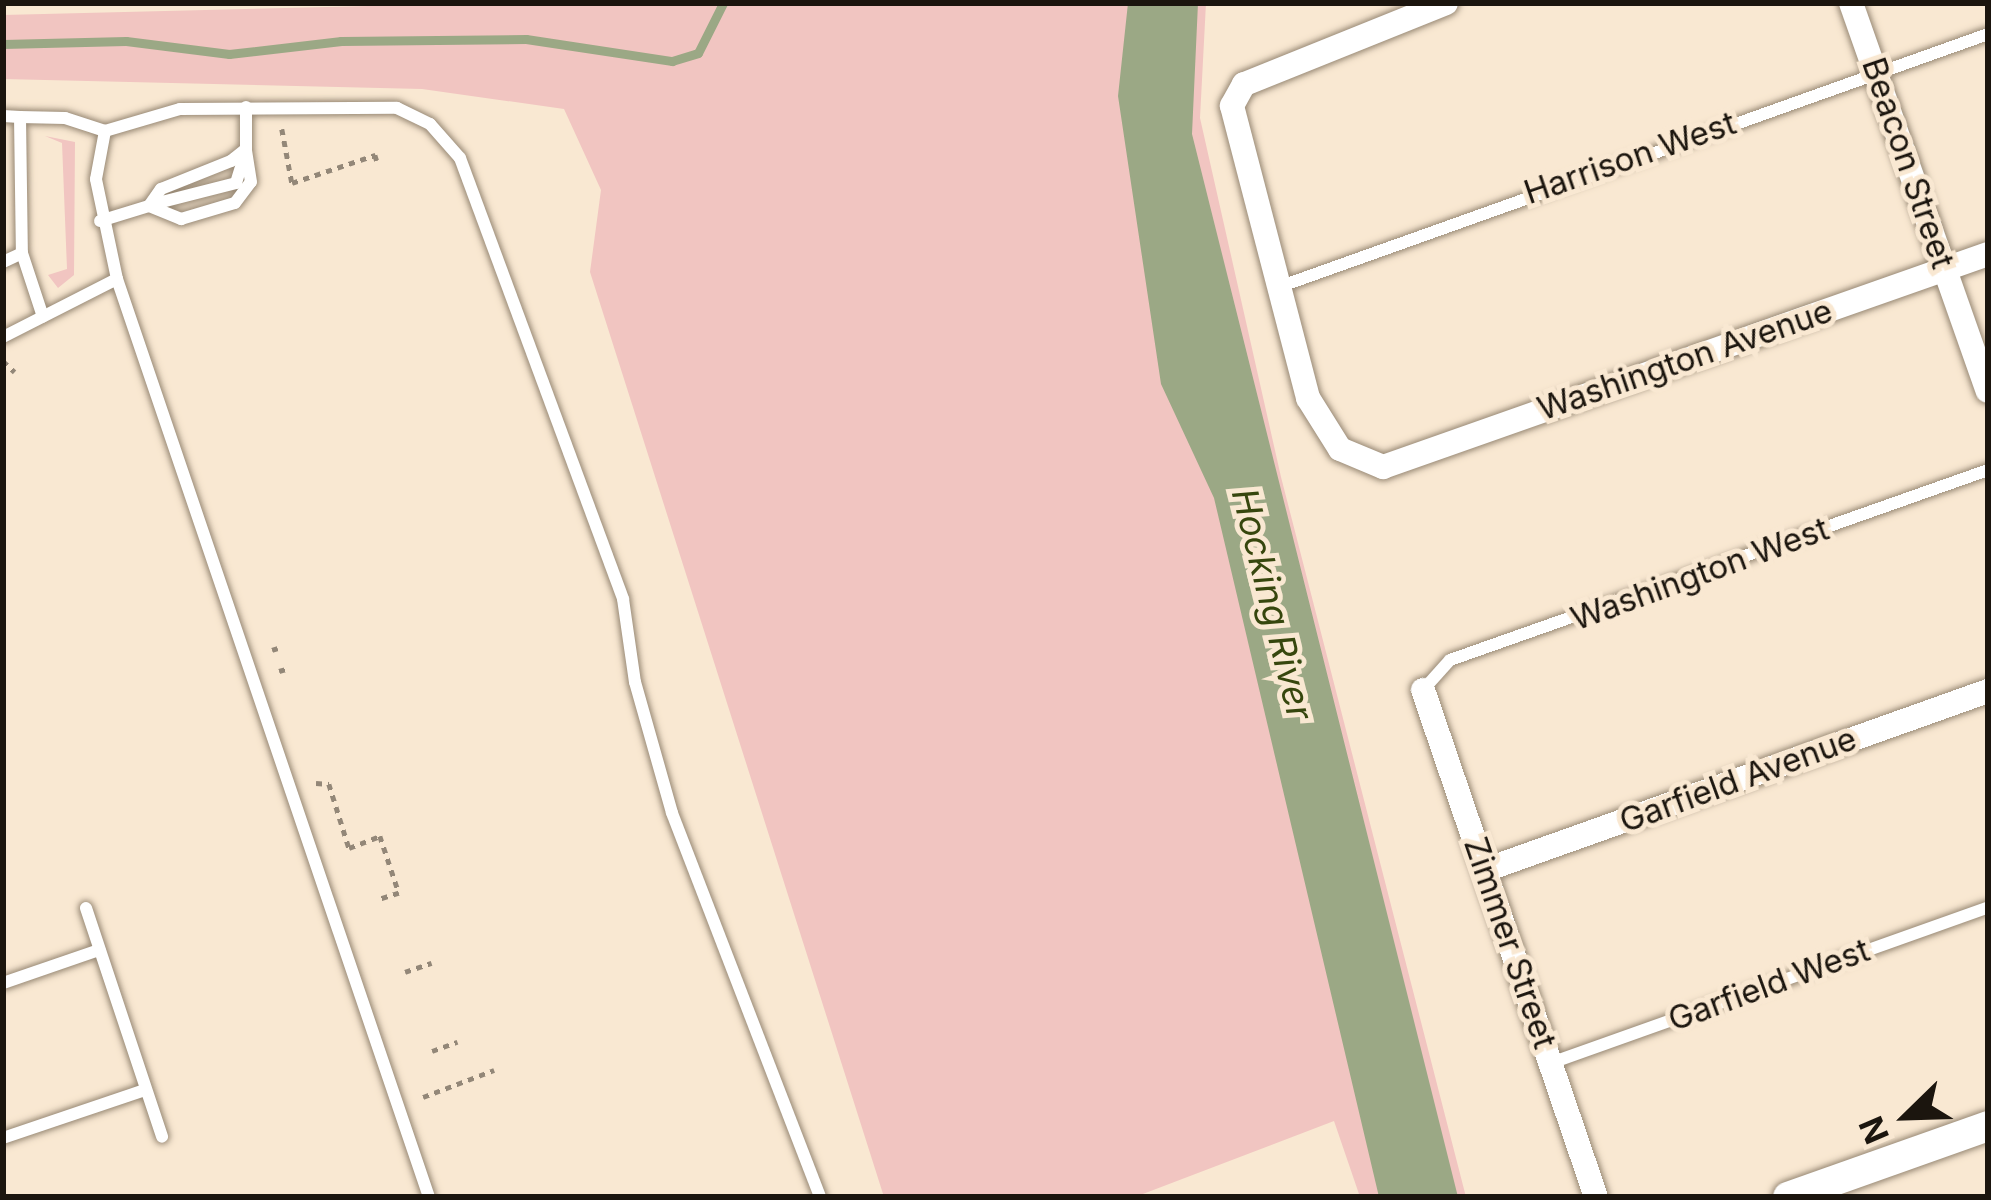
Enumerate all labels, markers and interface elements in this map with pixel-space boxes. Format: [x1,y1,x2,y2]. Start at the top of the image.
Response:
street label: Beacon Street [1853,52,1963,274]
street label: Harrison West [1519,103,1741,213]
street label: Washington Avenue [1532,291,1838,429]
water label: Hocking River [1222,484,1322,724]
street label: Washington West [1566,509,1834,639]
street label: Garfield Avenue [1614,719,1862,841]
street label: Zimmer Street [1455,832,1565,1054]
street label: Garfield West [1663,930,1875,1040]
north arrow [1847,1056,1967,1176]
text: N [1851,1111,1897,1149]

